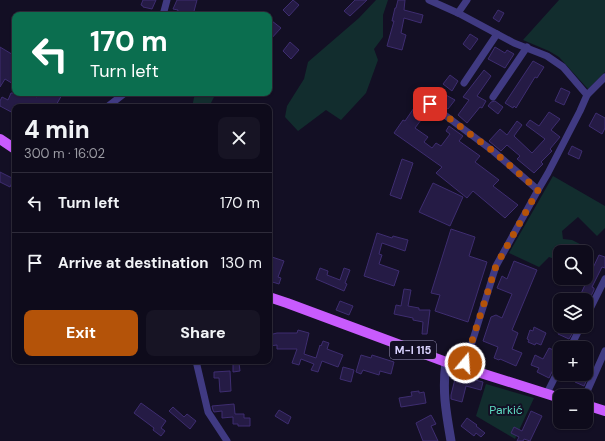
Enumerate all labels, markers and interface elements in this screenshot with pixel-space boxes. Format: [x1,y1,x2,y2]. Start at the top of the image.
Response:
text: 170 m [90,23,168,60]
icon: left [24,28,76,80]
text: Turn left [90,59,159,83]
pin [413,87,447,121]
icon: arrive [419,93,441,115]
text: 4 min [24,114,90,145]
button: close [218,117,260,159]
text: 300 m · 16:02 [24,145,105,162]
icon: left [24,192,46,214]
text: Turn left [58,193,119,213]
text: 170 m [220,193,260,213]
map controls [553,245,593,429]
button: search [553,245,593,285]
icon: arrive [24,252,46,274]
text: Arrive at destination [58,253,209,273]
text: 130 m [221,253,262,273]
button: layers [553,293,593,333]
button: Exit [24,310,138,356]
button: Share [146,310,260,356]
road number: M-I 115 [390,341,436,359]
button: + [553,341,593,381]
position arrow [444,342,486,384]
button: − [553,389,593,429]
park label: Parkić [489,402,523,418]

